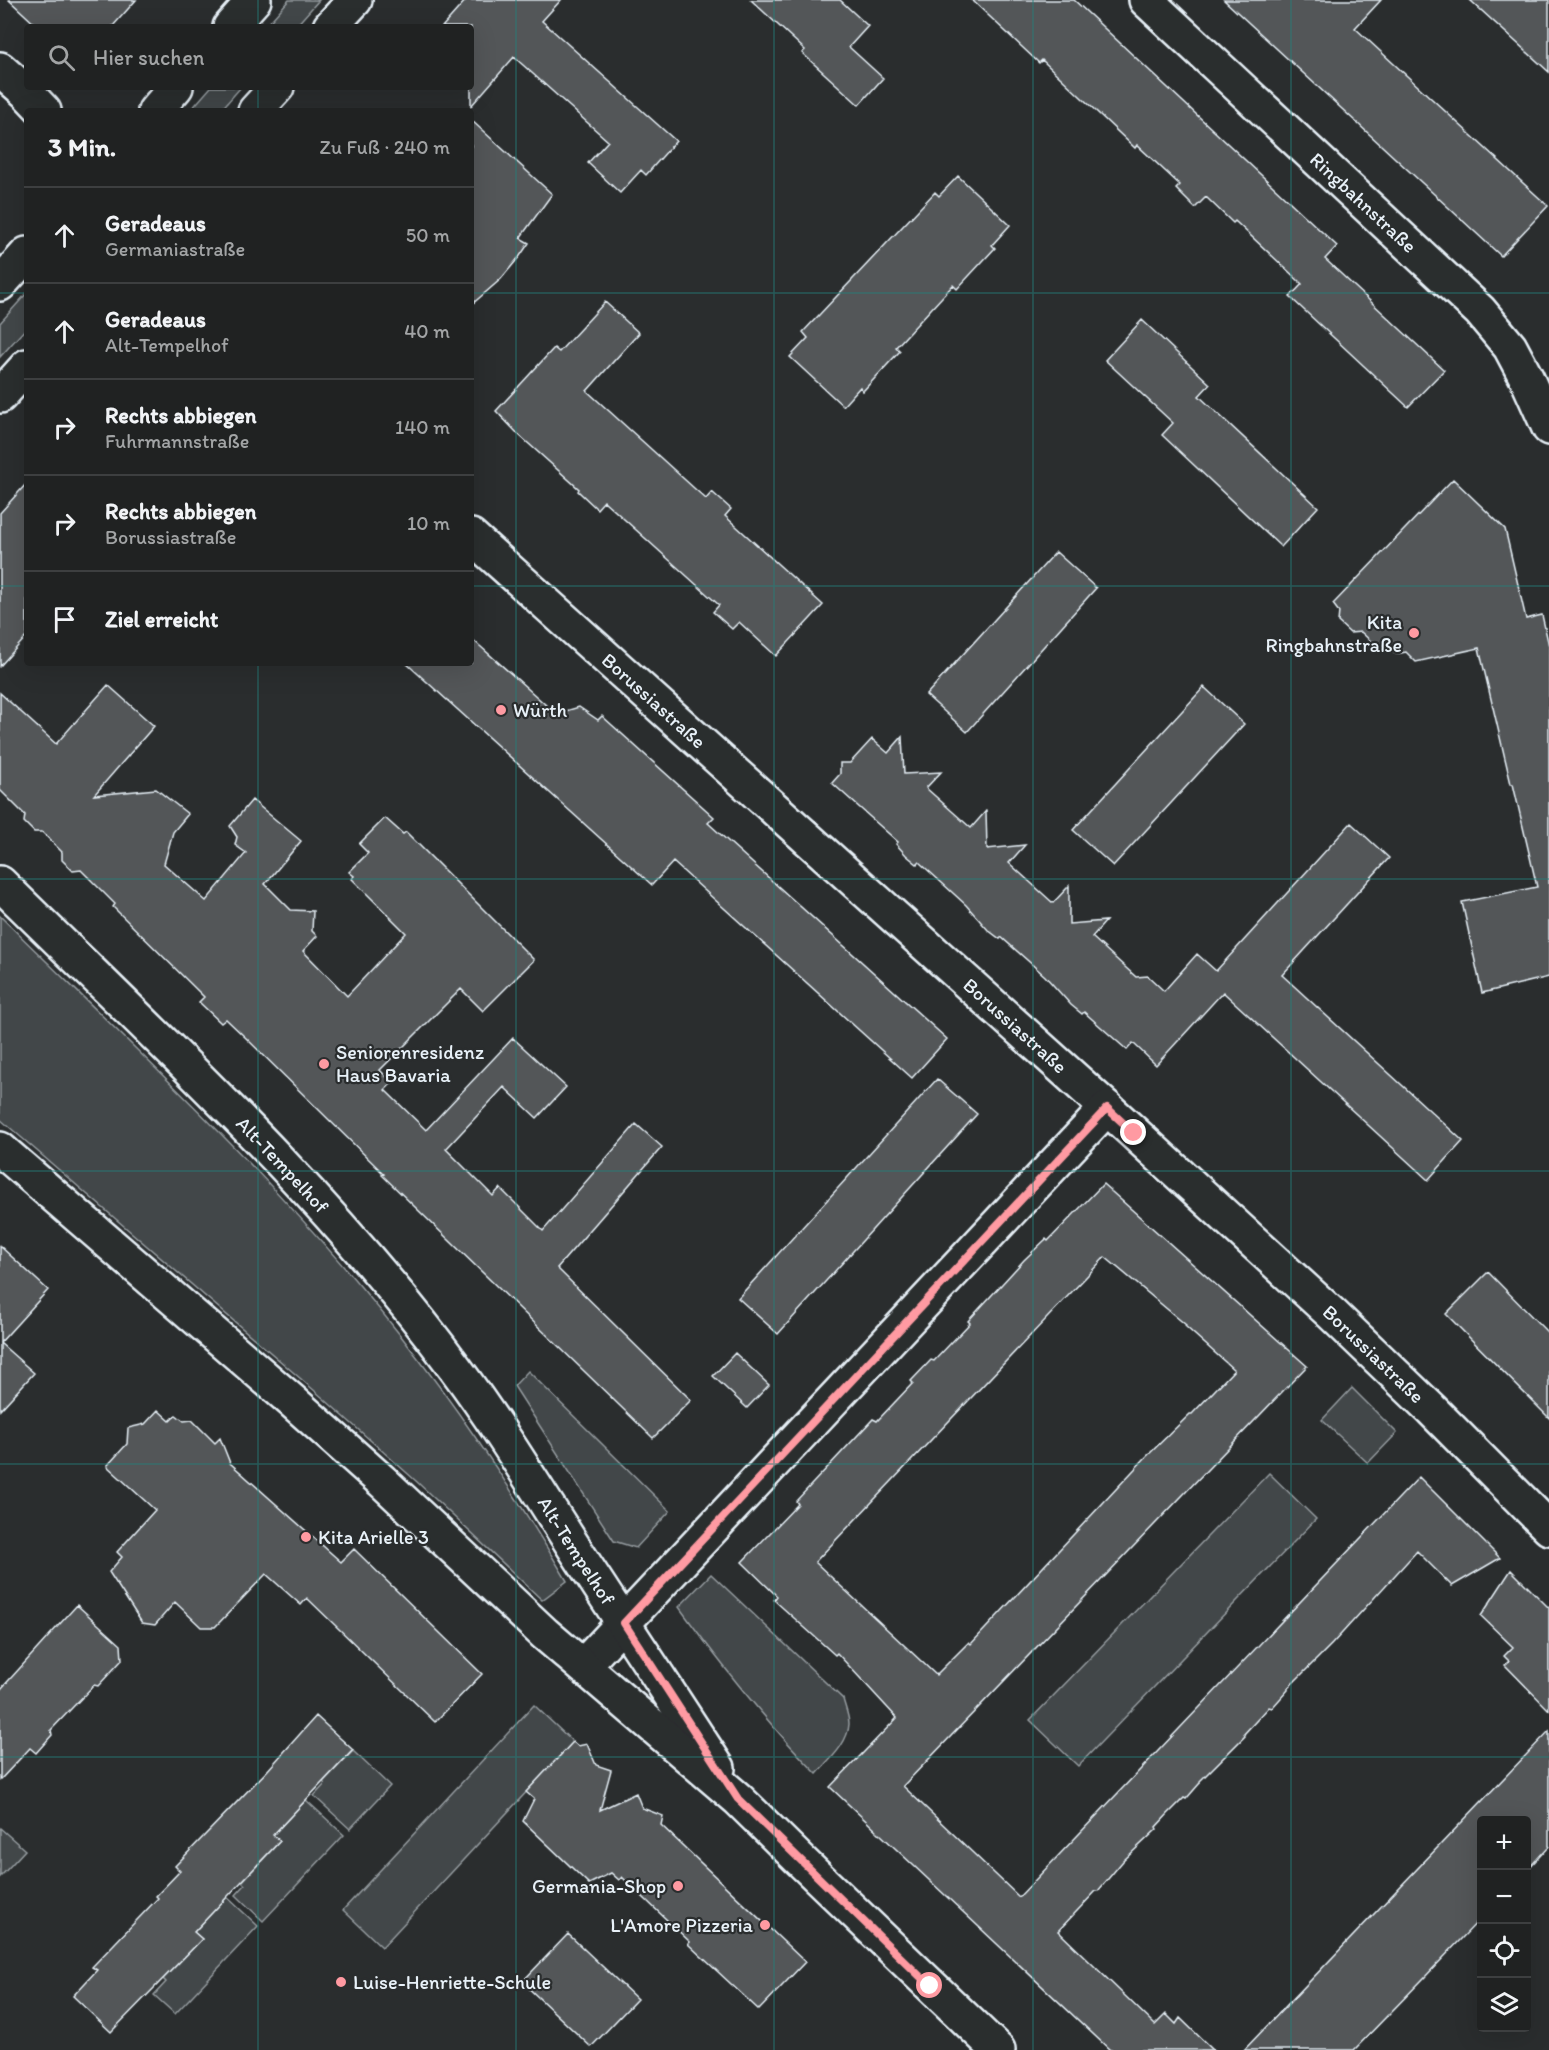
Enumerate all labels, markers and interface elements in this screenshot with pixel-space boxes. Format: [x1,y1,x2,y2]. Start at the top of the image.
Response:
search box [24,24,474,90]
icon: search [45,41,78,74]
text: Hier suchen [93,44,204,71]
text: 3 Min. [48,131,116,163]
text: Zu Fuß · 240 m [320,135,450,159]
street label: Ringbahnstraße [1305,147,1422,258]
text: Geradeaus [105,210,206,237]
icon: ahead [48,219,81,252]
text: 50 m [406,223,450,247]
text: Germaniastraße [105,237,245,261]
text: Geradeaus [105,306,206,333]
icon: ahead [48,315,81,348]
text: 40 m [404,319,450,343]
text: Alt-Tempelhof [105,333,229,357]
text: Rechts abbiegen [105,402,257,429]
icon: right [48,411,81,444]
text: 140 m [395,415,450,439]
text: Fuhrmannstraße [105,429,249,453]
text: Rechts abbiegen [105,498,257,525]
icon: right [48,507,81,540]
text: 10 m [407,511,450,535]
text: Borussiastraße [105,525,236,549]
icon: arrive [48,603,81,636]
text: Ziel erreicht [105,606,218,633]
place label: Kita Ringbahnstraße [1265,610,1402,657]
marker: Kita Ringbahnstraße [1407,626,1421,640]
street label: Borussiastraße [597,648,711,753]
place label: Würth [513,698,568,722]
marker: Würth [494,703,508,717]
street label: Borussiastraße [958,973,1072,1078]
place label: Seniorenresidenz Haus Bavaria [336,1040,484,1087]
marker: Seniorenresidenz Haus Bavaria [317,1057,331,1071]
street label: Alt-Tempelhof [231,1111,334,1218]
route end [1120,1119,1146,1145]
street label: Borussiastraße [1318,1300,1429,1408]
street label: Alt-Tempelhof [533,1492,620,1609]
place label: Kita Arielle 3 [318,1525,429,1549]
marker: Kita Arielle 3 [299,1530,313,1544]
map controls [1477,1816,1531,2032]
button: + [1477,1816,1531,1870]
button: − [1477,1870,1531,1924]
place label: Germania-Shop [532,1874,666,1898]
marker: Germania-Shop [671,1879,685,1893]
place label: L'Amore Pizzeria [610,1913,754,1937]
marker: L'Amore Pizzeria [758,1918,772,1932]
button: locate [1477,1924,1531,1978]
place label: Luise-Henriette-Schule [353,1970,551,1994]
route start [916,1972,942,1998]
marker: Luise-Henriette-Schule [334,1975,348,1989]
button: layers [1477,1978,1531,2032]

